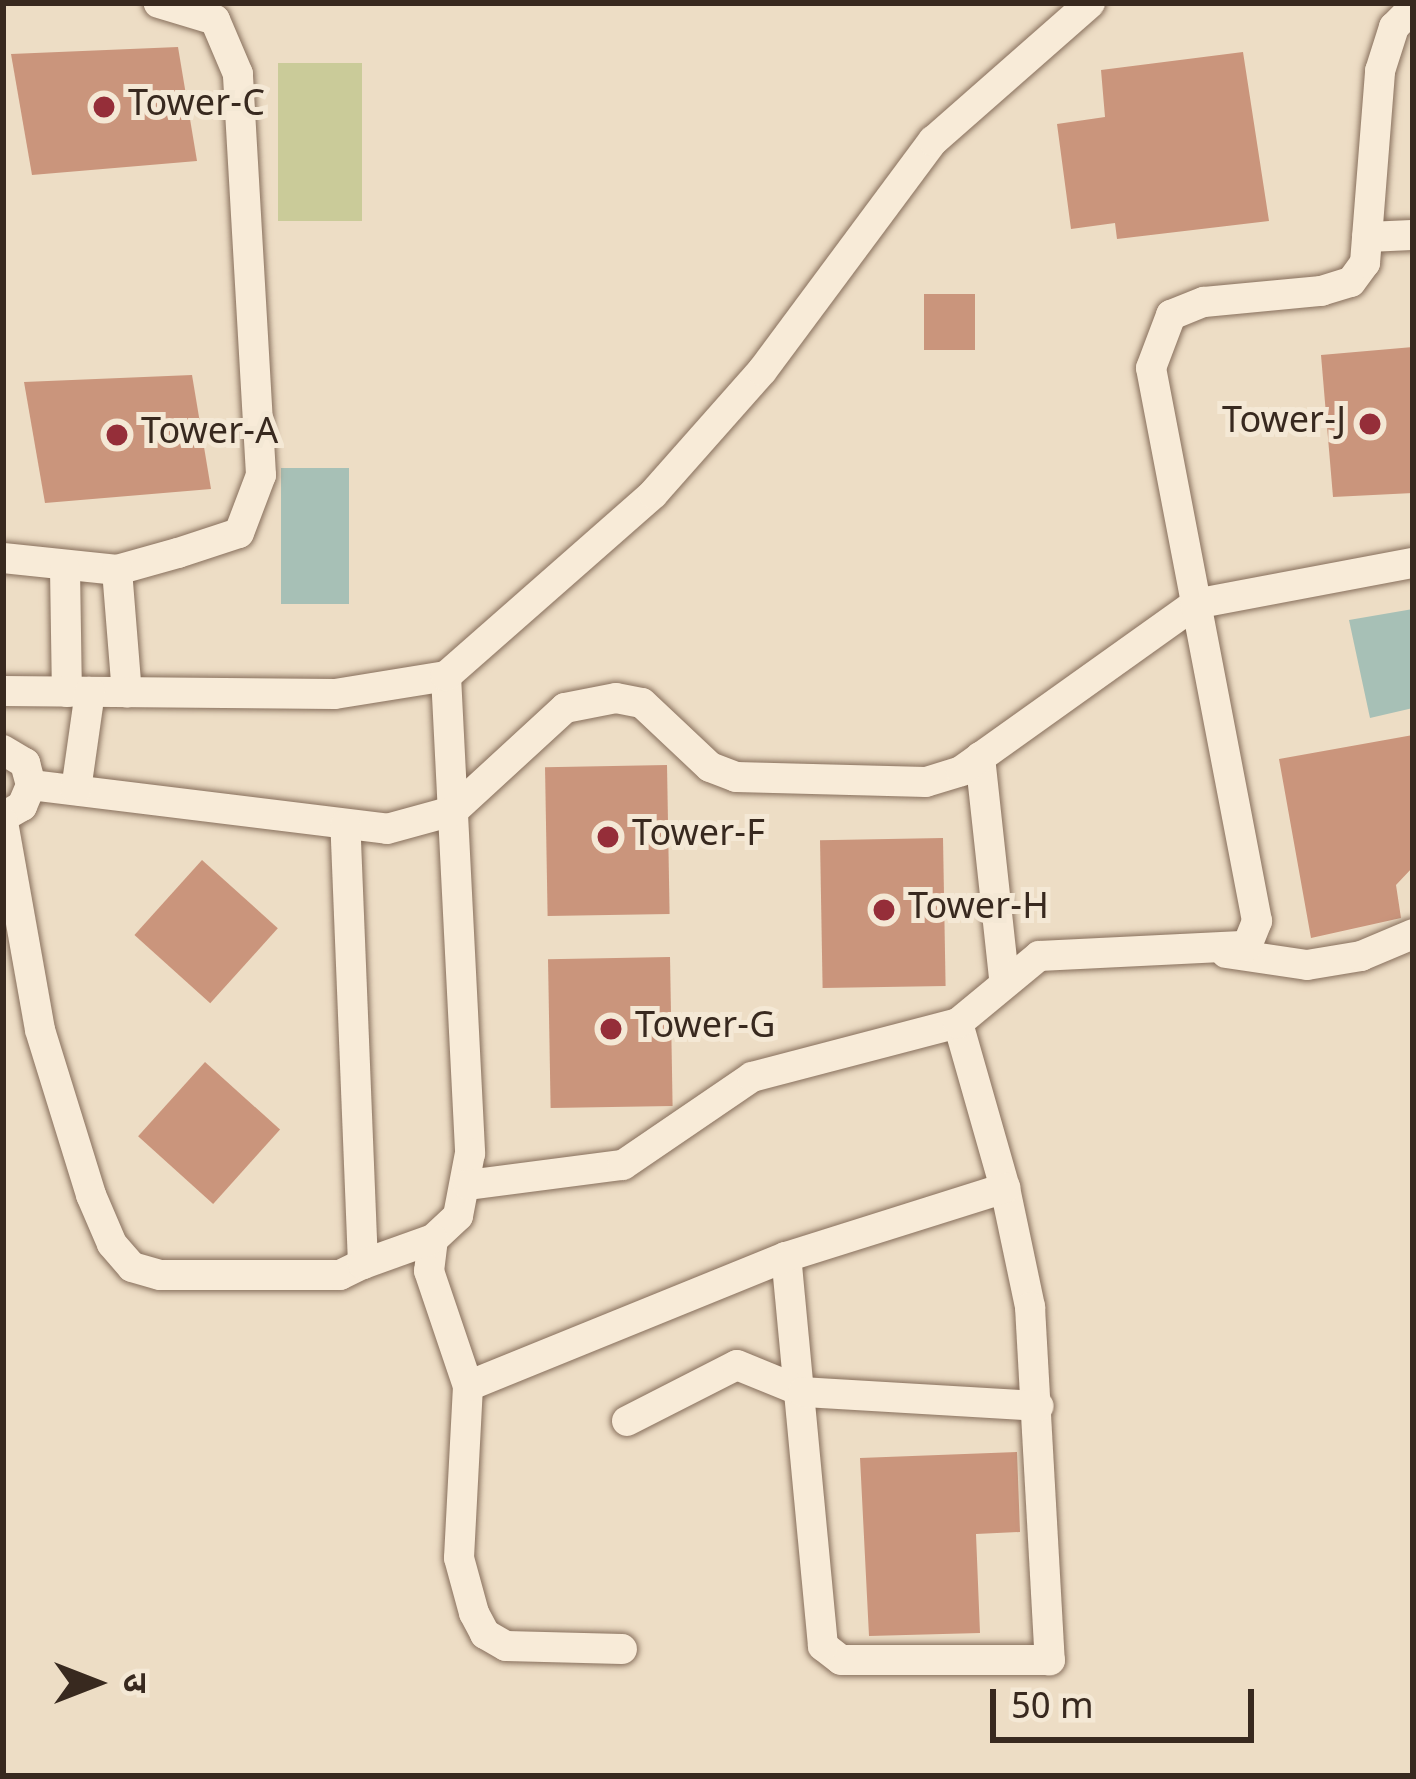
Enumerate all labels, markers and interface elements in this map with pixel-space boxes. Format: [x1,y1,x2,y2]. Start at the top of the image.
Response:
place label: Tower-C [128,85,265,129]
marker: Tower-C [91,94,117,120]
place label: Tower-J [1222,402,1346,446]
marker: Tower-J [1357,411,1383,437]
place label: Tower-A [141,413,278,457]
marker: Tower-A [104,422,130,448]
place label: Tower-F [632,815,765,859]
marker: Tower-F [595,824,621,850]
place label: Tower-H [908,888,1049,932]
marker: Tower-H [871,897,897,923]
place label: Tower-G [635,1007,775,1051]
marker: Tower-G [598,1016,624,1042]
north arrow [36,1623,156,1743]
scale bar [996,1665,1260,1739]
text: उ [111,1673,154,1693]
text: 50 m [1011,1686,1094,1733]

